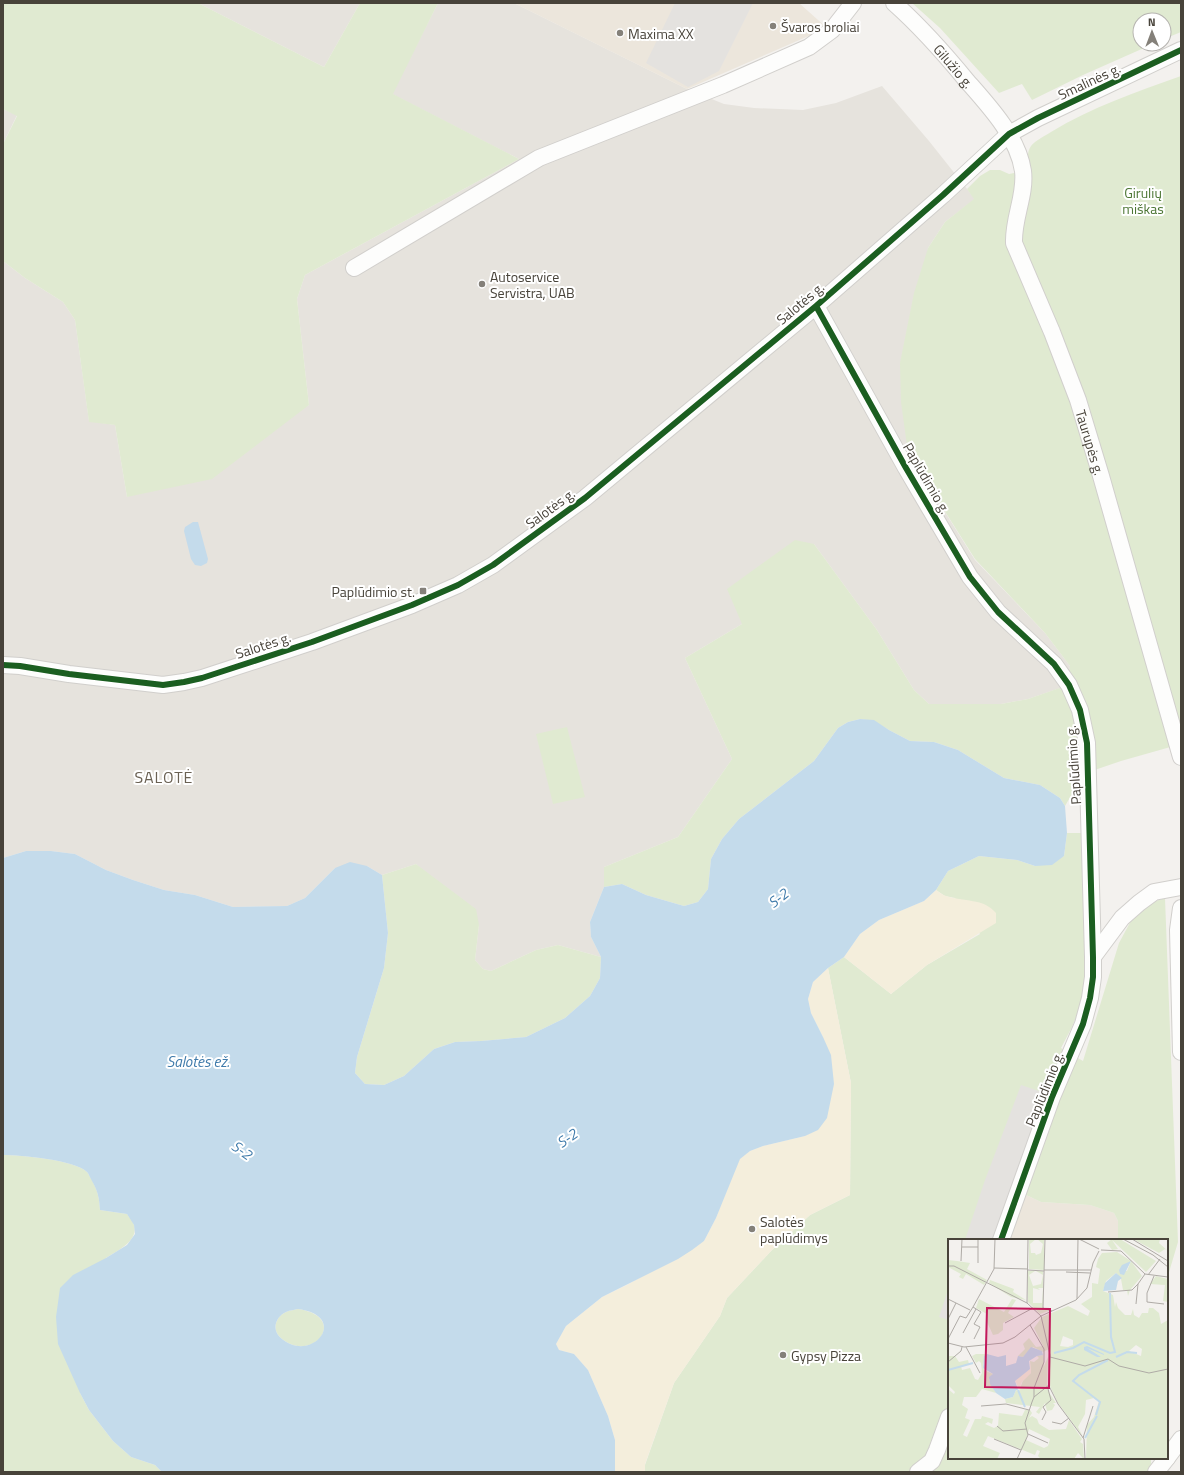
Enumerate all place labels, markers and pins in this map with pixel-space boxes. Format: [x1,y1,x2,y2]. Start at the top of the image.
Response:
place label: Švaros broliai [781,16,860,37]
marker: Švaros broliai [768,21,778,31]
place label: Maxima XX [628,23,694,44]
marker: Maxima XX [615,28,625,38]
place label: Autoservice Servistra, UAB [490,266,575,303]
marker: Autoservice Servistra, UAB [477,279,487,289]
place label: Paplūdimio st. [332,581,415,602]
marker: Paplūdimio st. [418,586,428,596]
place label: Salotės paplūdimys [760,1211,828,1248]
marker: Salotės paplūdimys [747,1224,757,1234]
place label: Gypsy Pizza [791,1345,861,1366]
marker: Gypsy Pizza [778,1350,788,1360]

